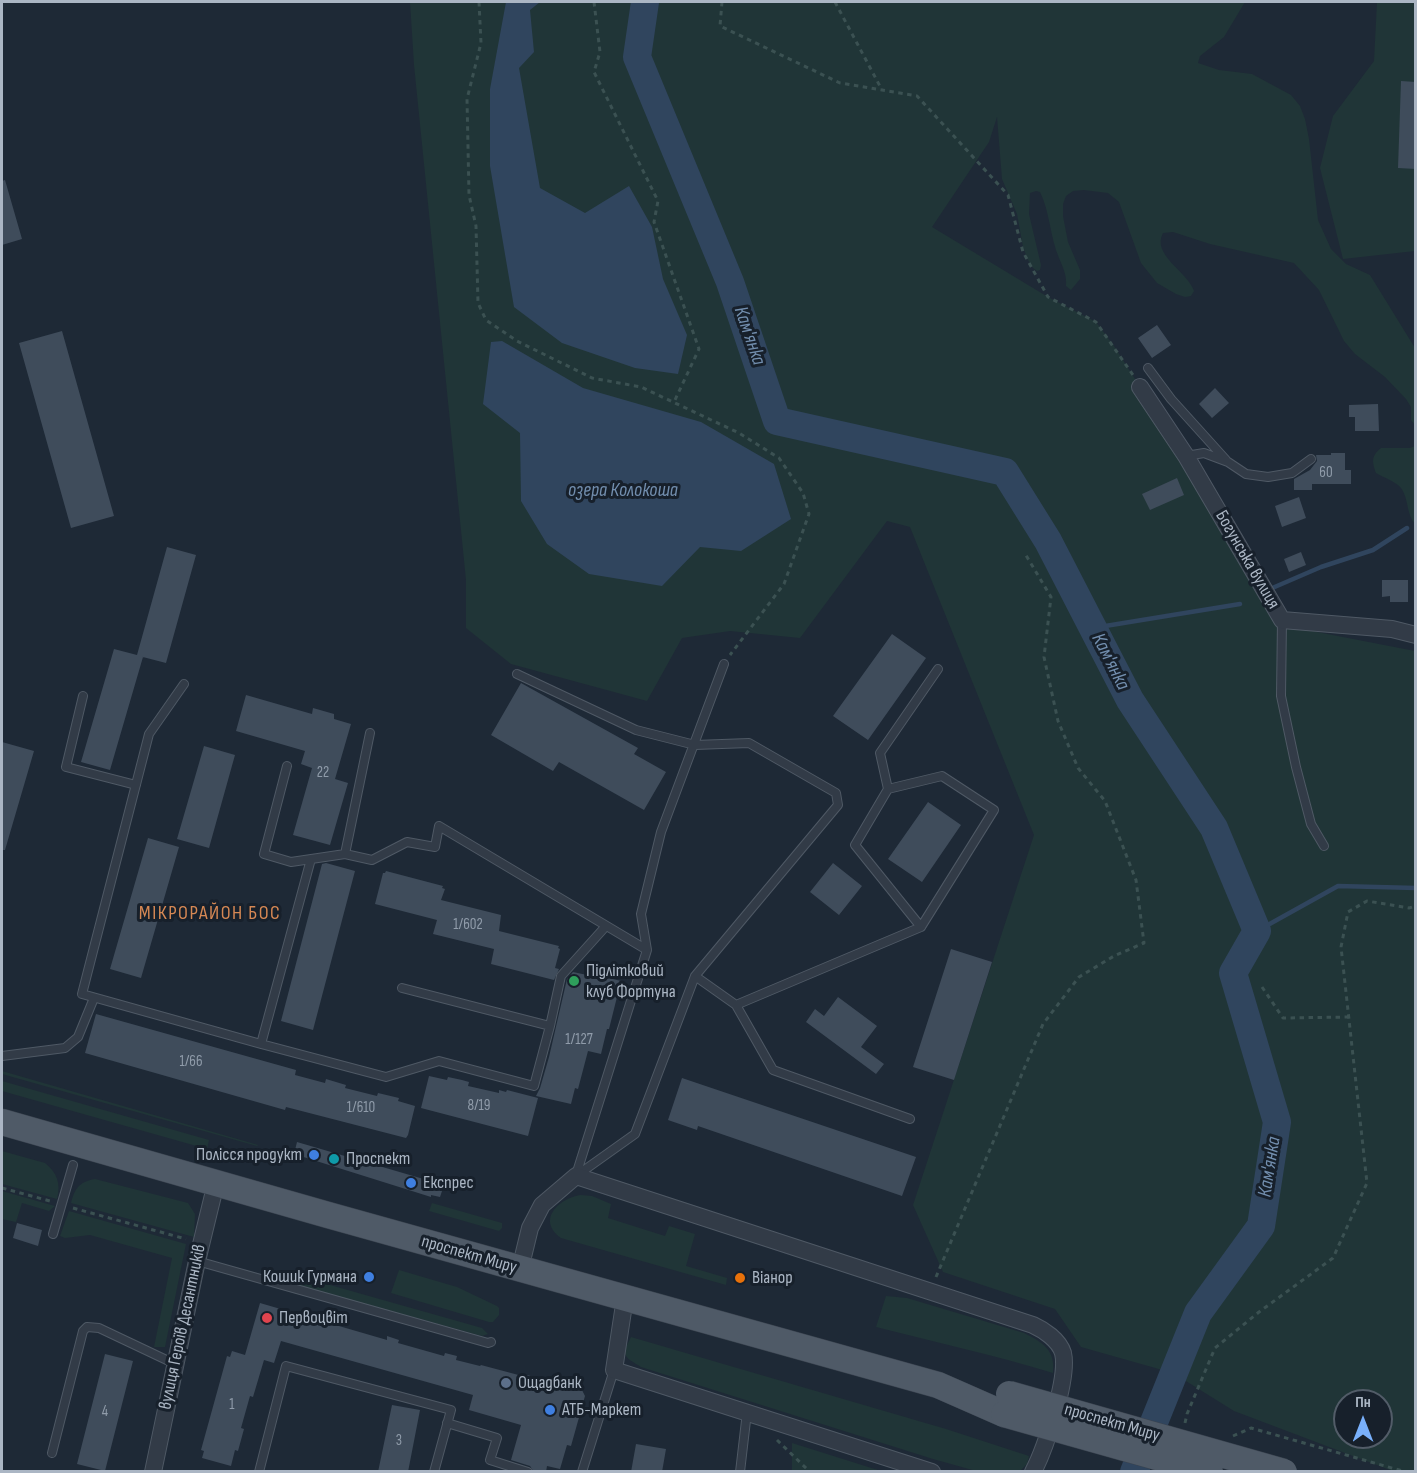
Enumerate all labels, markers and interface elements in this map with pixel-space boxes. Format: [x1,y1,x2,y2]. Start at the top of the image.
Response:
water label: Кам'янка [728,303,770,369]
house number: 60 [1319,464,1333,482]
water label: озера Колокоша [568,479,678,503]
street label: Богунська вулиця [1210,507,1284,613]
water label: Кам'янка [1086,630,1134,694]
house number: 22 [317,764,329,782]
district label: МІКРОРАЙОН БОС [139,902,281,926]
house number: 1/602 [453,916,483,934]
place label: Підлітковий клуб Фортуна [586,960,676,1002]
marker: Підлітковий клуб Фортуна [567,974,581,988]
house number: 1/127 [565,1031,593,1049]
house number: 1/66 [179,1053,203,1071]
house number: 8/19 [468,1097,490,1115]
house number: 1/610 [347,1099,375,1117]
water label: Кам'янка [1253,1135,1287,1199]
place label: Полісся продукт [196,1144,302,1166]
marker: Полісся продукт [307,1148,321,1162]
place label: Проспект [346,1148,410,1170]
marker: Проспект [327,1152,341,1166]
place label: Експрес [423,1172,474,1194]
marker: Експрес [404,1176,418,1190]
street label: проспект Миру [419,1231,519,1279]
street label: вулиця Героїв Десантників [155,1242,211,1412]
place label: Кошик Гурмана [263,1266,357,1288]
place label: Віанор [752,1267,793,1289]
marker: Кошик Гурмана [362,1270,376,1284]
marker: Віанор [733,1271,747,1285]
place label: Первоцвіт [279,1307,348,1329]
marker: Первоцвіт [260,1311,274,1325]
place label: Ощадбанк [518,1372,581,1394]
marker: Ощадбанк [499,1376,513,1390]
north arrow [1333,1389,1393,1449]
text: Пн [1355,1393,1371,1412]
house number: 1 [229,1396,235,1414]
place label: АТБ-Маркет [562,1399,641,1421]
street label: проспект Миру [1062,1399,1162,1447]
house number: 4 [102,1403,108,1421]
marker: АТБ-Маркет [543,1403,557,1417]
house number: 3 [396,1432,402,1450]

